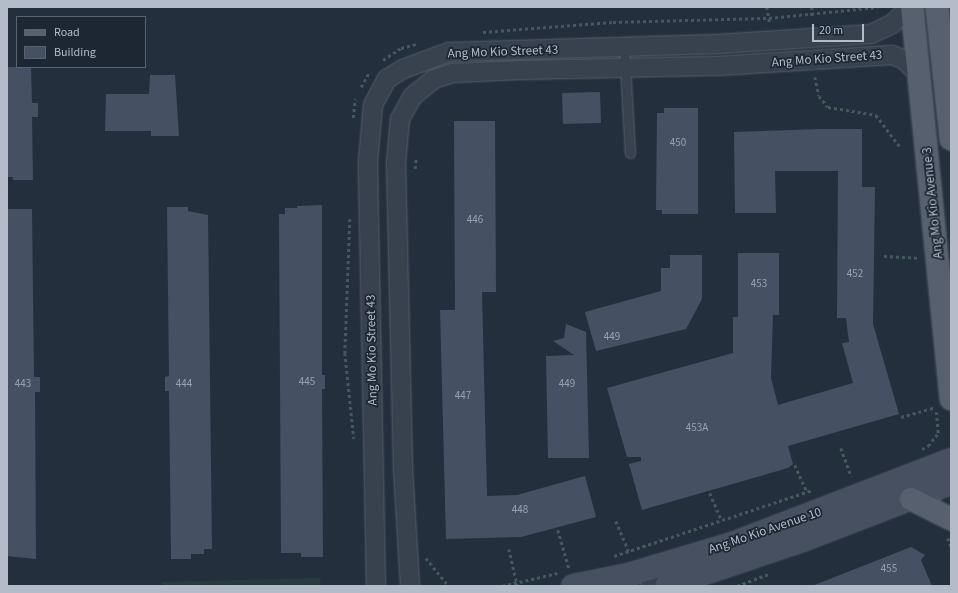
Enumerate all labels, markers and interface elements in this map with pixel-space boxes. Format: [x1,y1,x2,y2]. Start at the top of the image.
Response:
legend [16,16,146,68]
scale bar [814,16,866,42]
text: 20 m [819,22,843,39]
text: Road [54,24,80,41]
street label: Ang Mo Kio Street 43 [447,42,559,62]
text: Building [54,44,96,61]
street label: Ang Mo Kio Street 43 [771,47,883,71]
house number: 450 [670,136,686,150]
street label: Ang Mo Kio Avenue 3 [919,147,947,259]
house number: 446 [467,213,483,227]
house number: 452 [847,267,863,281]
house number: 453 [751,277,767,291]
street label: Ang Mo Kio Street 43 [363,294,381,406]
house number: 449 [604,330,620,344]
house number: 445 [299,375,315,389]
house number: 443 [15,377,31,391]
house number: 444 [176,377,192,391]
house number: 449 [559,377,575,391]
house number: 447 [455,389,471,403]
house number: 453A [686,421,708,435]
house number: 448 [512,503,528,517]
street label: Ang Mo Kio Avenue 10 [706,504,824,558]
house number: 455 [881,562,897,576]

